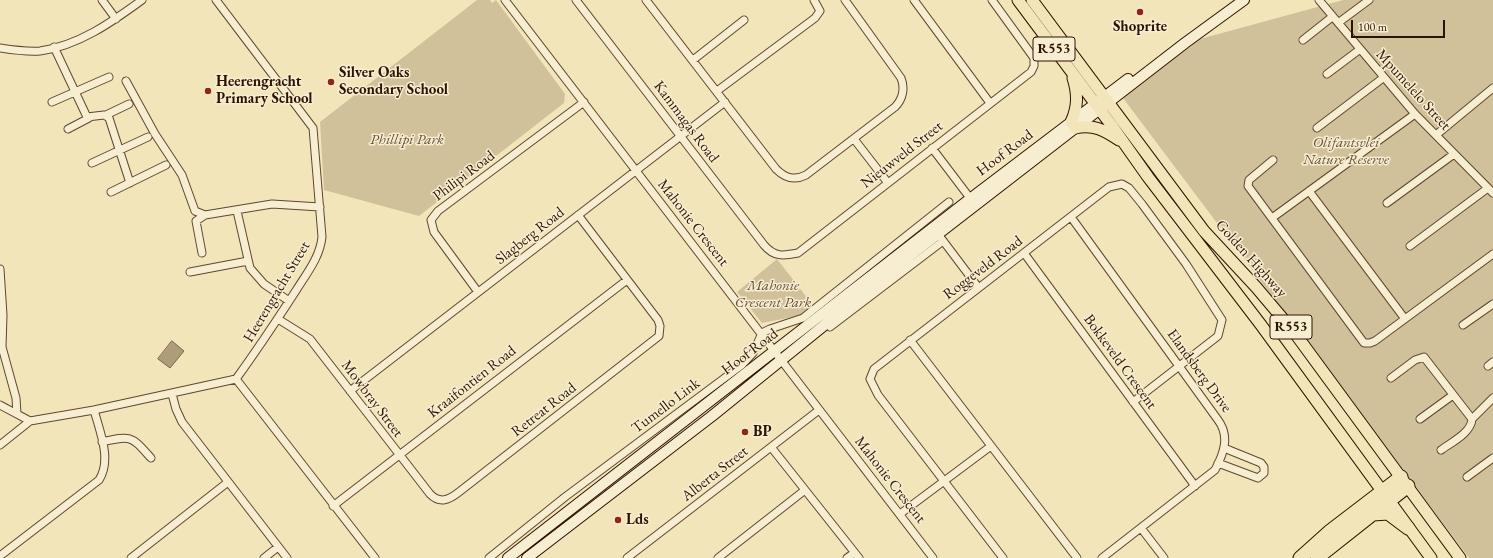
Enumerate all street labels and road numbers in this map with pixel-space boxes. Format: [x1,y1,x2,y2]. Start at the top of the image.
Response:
road number: R553 [1033,37,1075,61]
street label: Mpumelelo Street [1372,46,1454,134]
street label: Kammagas Road [650,78,722,166]
street label: Nieuwveld Street [858,118,946,192]
street label: Hoof Road [973,126,1037,180]
street label: Philipi Road [430,147,498,205]
street label: Mahonie Crescent [653,176,733,270]
street label: Slagberg Road [492,203,568,269]
street label: Golden Highway [1211,216,1291,302]
street label: Roggeveld Road [940,232,1026,304]
street label: Heerengracht Street [240,238,314,346]
street label: Bokkeveld Crescent [1080,311,1160,413]
road number: R553 [1270,315,1312,339]
street label: Hoof Road [718,325,782,379]
street label: Elandsberg Drive [1163,326,1235,416]
street label: Kraaifontien Road [424,342,520,422]
street label: Mowbray Street [337,357,407,441]
street label: Tumello Link [628,375,704,437]
street label: Retreat Road [508,379,580,441]
street label: Mahonie Crescent [850,433,930,527]
street label: Alberta Street [678,443,752,505]

